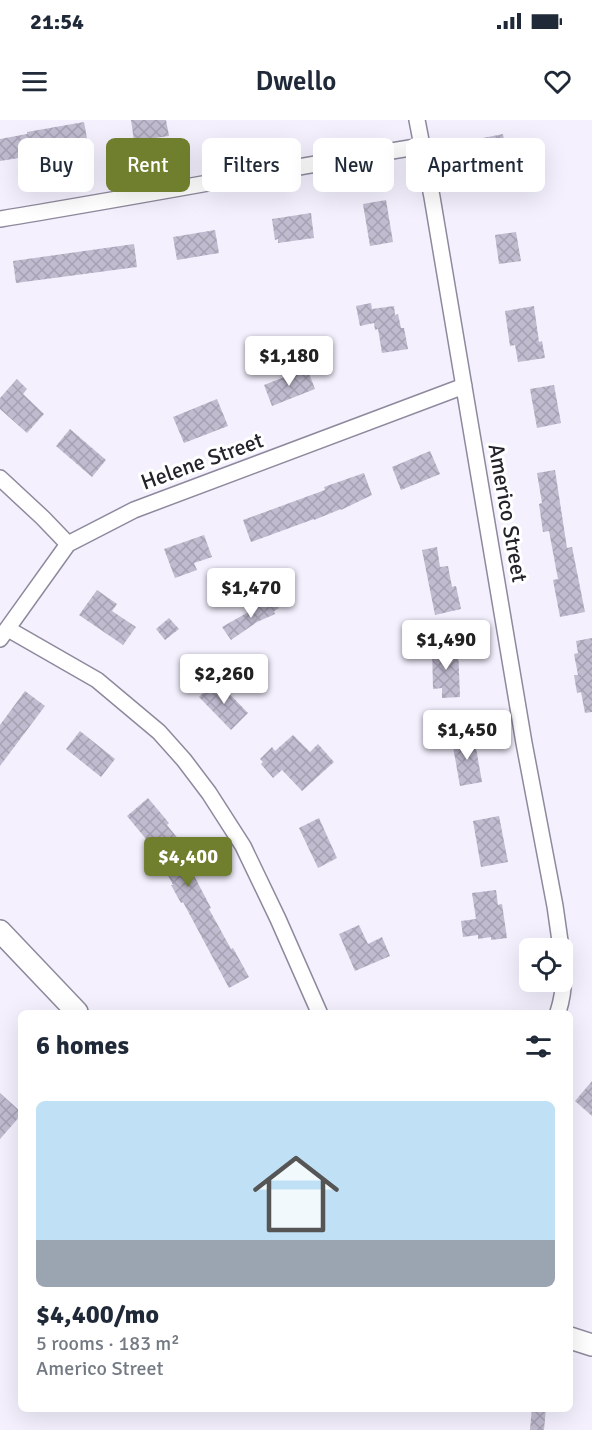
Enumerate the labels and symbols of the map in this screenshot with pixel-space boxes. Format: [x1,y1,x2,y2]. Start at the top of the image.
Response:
pin: $1,180 [240,336,338,387]
street label: Helene Street [137,426,267,496]
street label: Americo Street [483,442,534,585]
pin: $1,470 [202,568,300,619]
pin: $1,490 [397,620,495,671]
pin: $2,260 [175,654,273,705]
pin: $1,450 [418,710,516,761]
pin: $4,400 [139,837,237,888]

